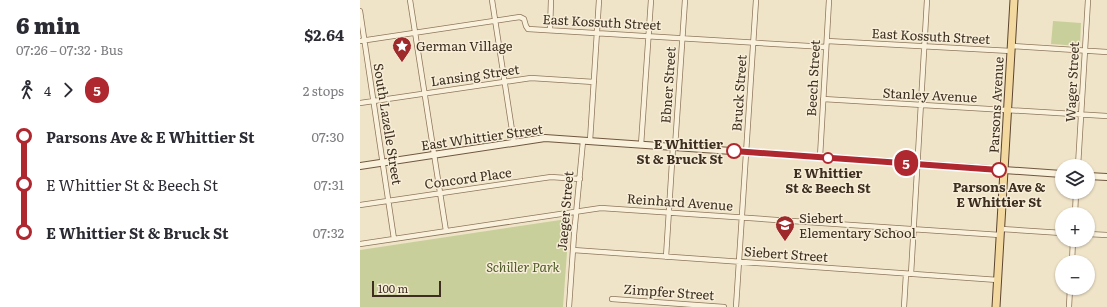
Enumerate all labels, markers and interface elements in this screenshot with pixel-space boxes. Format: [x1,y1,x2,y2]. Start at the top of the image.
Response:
text: 6 min [16,8,80,41]
street label: East Kossuth Street [542,9,663,34]
text: $2.64 [304,23,344,46]
street label: East Kossuth Street [871,23,992,48]
place icon: German Village [391,35,413,63]
place label: German Village [416,36,513,55]
street label: Beech Street [801,38,824,117]
text: 07:26 – 07:32 · Bus [16,40,123,59]
street label: Wager Street [1060,41,1083,123]
street label: Ebner Street [655,45,680,124]
street label: Bruck Street [726,53,751,132]
street label: Parsons Avenue [983,56,1008,154]
street label: Lansing Street [429,59,521,90]
street label: South Lazelle Street [369,62,408,187]
icon: walk [16,79,38,101]
icon: forward [57,79,79,101]
text: 5 [93,80,101,100]
text: 4 [44,81,51,100]
text: 2 stops [303,81,344,100]
street label: Stanley Avenue [882,83,978,106]
street label: East Whittier Street [420,118,545,154]
text: Parsons Ave & E Whittier St [46,125,255,148]
text: 07:30 [311,127,344,146]
place label: E Whittier St & Bruck St [637,134,723,168]
marker: E Whittier St & Bruck St [726,143,742,159]
line badge: 5 [893,150,919,176]
marker: E Whittier St & Beech St [822,152,834,164]
text: 5 [902,153,910,173]
map controls [1055,159,1095,295]
button: layers [1055,159,1095,199]
street label: Concord Place [423,162,513,193]
marker: Parsons Ave & E Whittier St [991,162,1007,178]
place label: E Whittier St & Beech St [785,163,871,197]
street label: Jaeger Street [552,170,578,252]
text: E Whittier St & Beech St [46,173,218,196]
text: 07:31 [314,175,344,194]
place label: Parsons Ave & E Whittier St [953,177,1045,211]
street label: Reinhard Avenue [626,188,734,215]
button: + [1055,207,1095,247]
place label: Siebert Elementary School [799,208,916,242]
school or university icon: Siebert Elementary School [774,214,796,242]
text: E Whittier St & Bruck St [46,221,229,244]
text: 07:32 [313,223,344,242]
street label: Siebert Street [743,241,829,266]
button: − [1055,255,1095,295]
park label: Schiller Park [486,257,561,276]
scale bar [372,279,441,298]
street label: Zimpfer Street [623,279,716,304]
text: 100 m [378,280,408,296]

